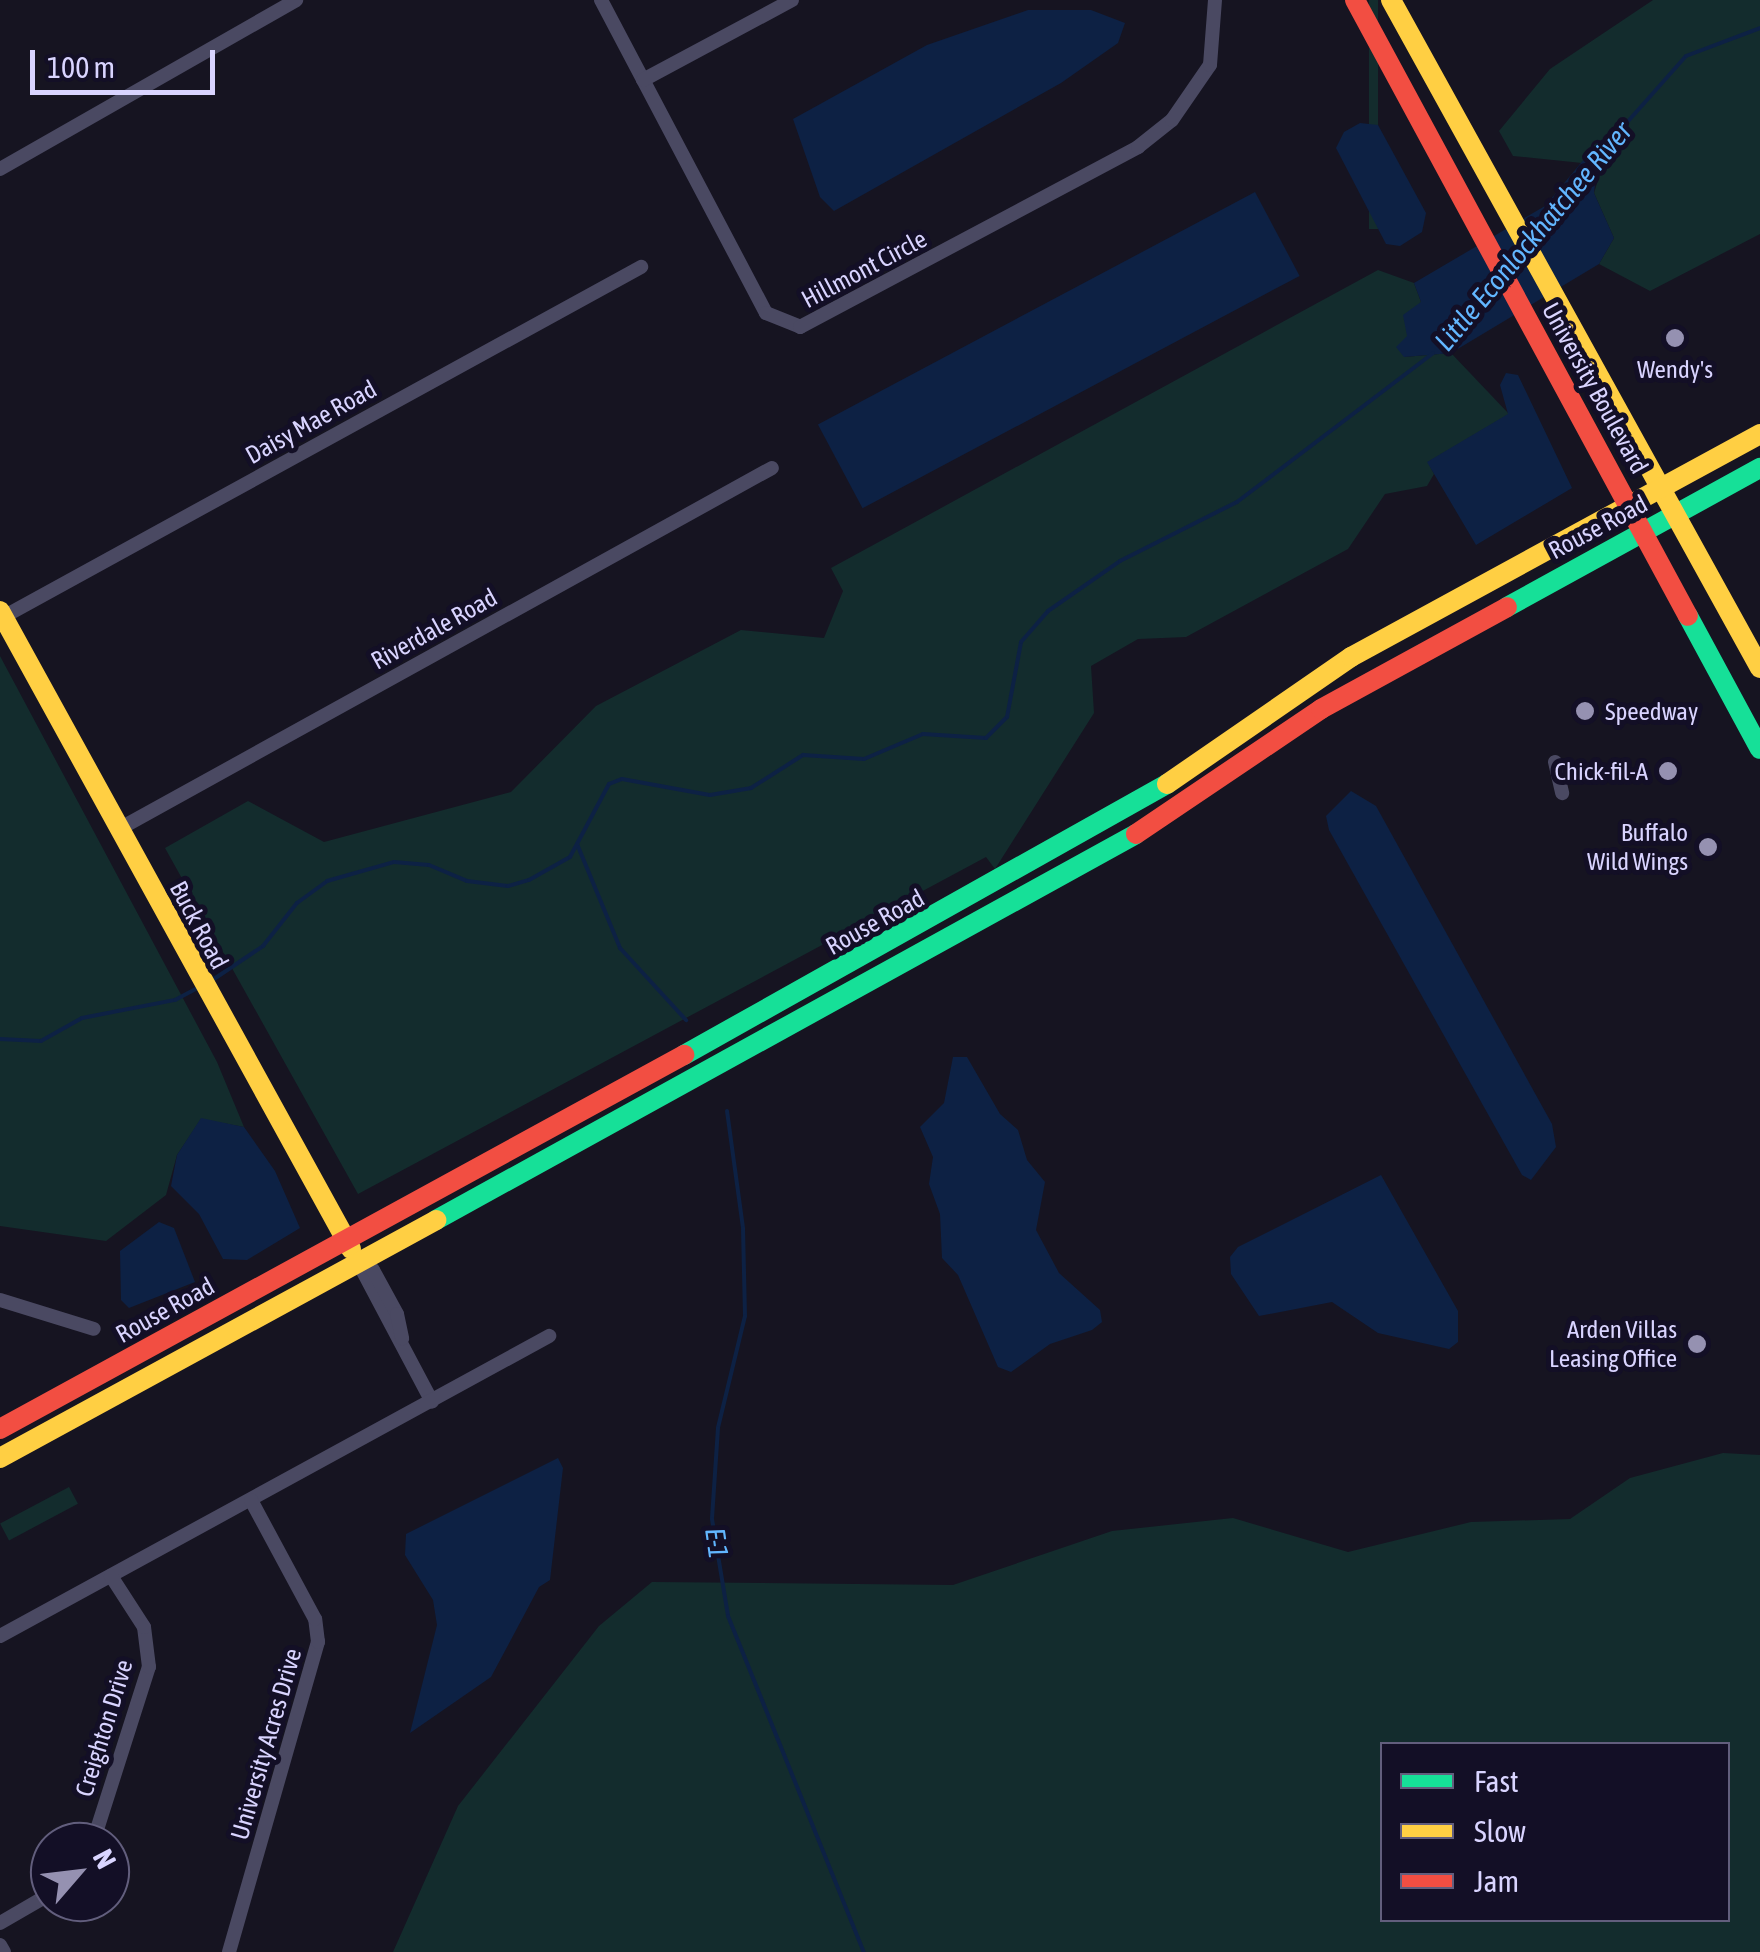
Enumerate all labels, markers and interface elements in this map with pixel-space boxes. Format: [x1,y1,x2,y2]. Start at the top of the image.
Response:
scale bar [35,30,220,92]
text: 100 m [47,50,115,84]
water label: Little Econlockhatchee River [1427,115,1639,357]
street label: Hillmont Circle [796,224,932,314]
street label: University Boulevard [1536,297,1654,479]
marker: Wendy's [1664,327,1686,349]
place label: Wendy's [1637,354,1713,384]
street label: Daisy Mae Road [240,374,382,470]
street label: Rouse Road [1543,488,1653,566]
street label: Riverdale Road [366,582,502,676]
place label: Speedway [1605,696,1698,726]
marker: Speedway [1574,700,1596,722]
place label: Chick-fil-A [1555,756,1648,786]
marker: Chick-fil-A [1657,760,1679,782]
place label: Buffalo Wild Wings [1587,818,1688,877]
marker: Buffalo Wild Wings [1697,836,1719,858]
street label: Buck Road [163,876,235,974]
street label: Rouse Road [821,883,929,961]
street label: Rouse Road [111,1271,219,1349]
place label: Arden Villas Leasing Office [1549,1315,1677,1374]
marker: Arden Villas Leasing Office [1686,1333,1708,1355]
water label: E-1 [698,1525,736,1561]
street label: University Acres Drive [224,1645,308,1843]
street label: Creighton Drive [69,1656,139,1800]
legend [1380,1742,1730,1922]
text: Fast [1474,1764,1519,1798]
text: Slow [1474,1814,1526,1848]
north arrow [30,1822,130,1922]
text: N [87,1844,123,1874]
text: Jam [1474,1864,1519,1898]

